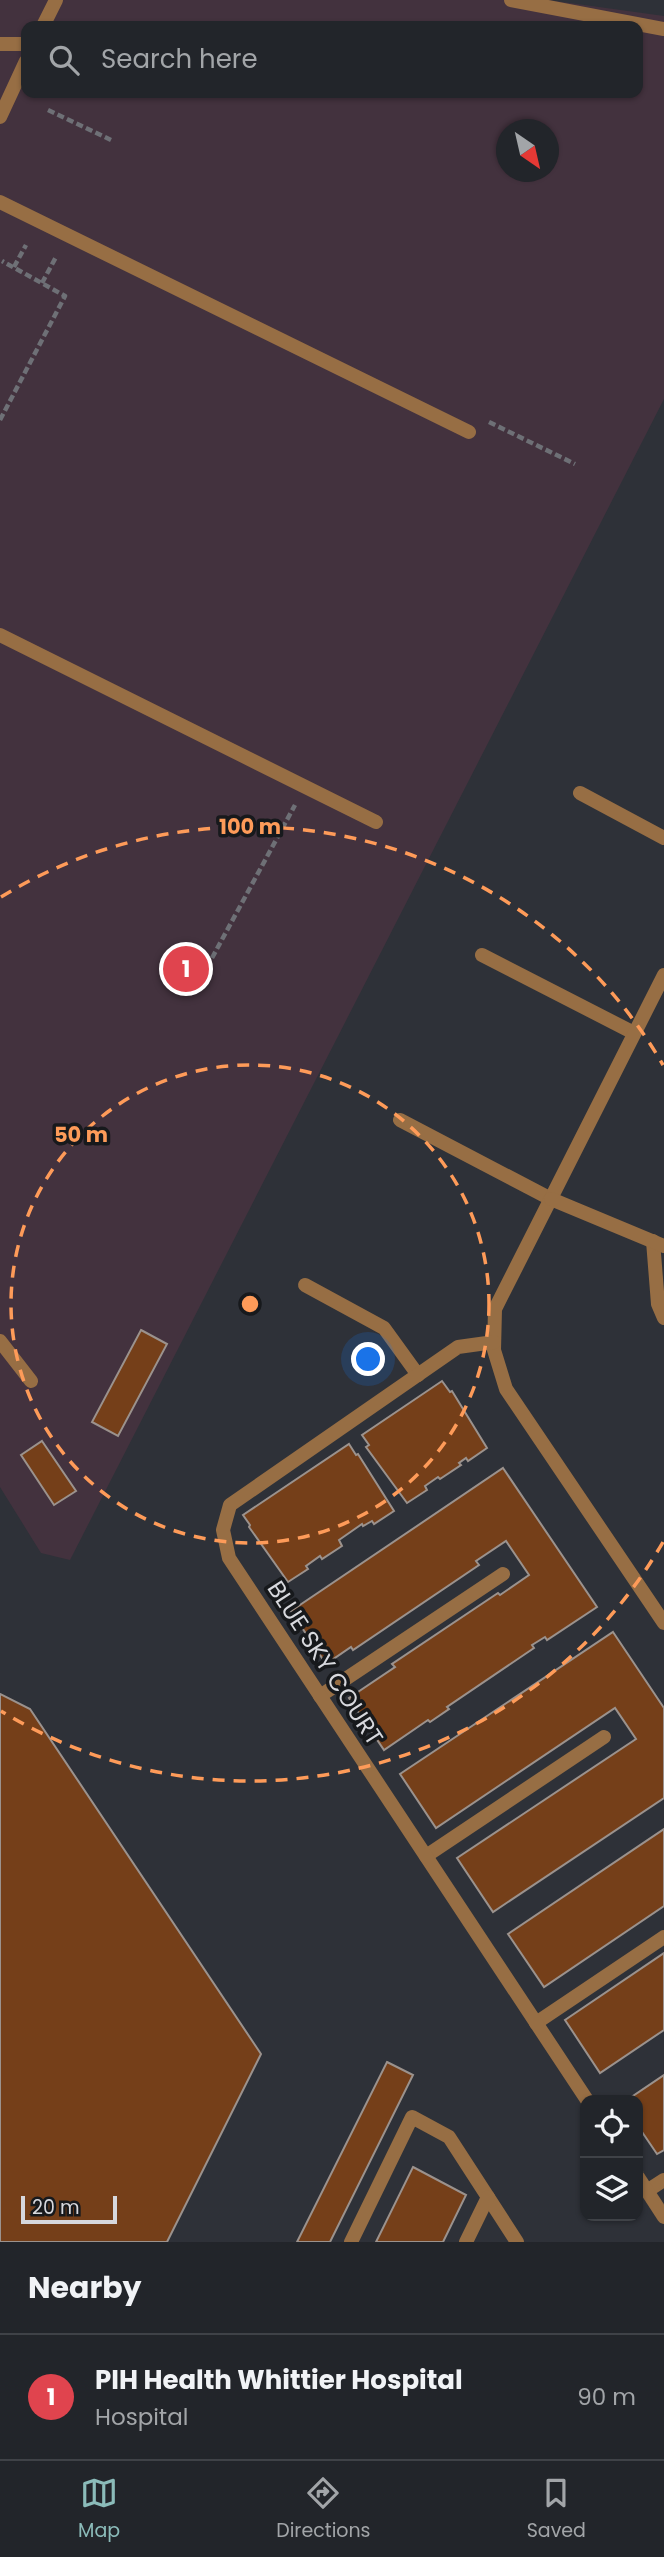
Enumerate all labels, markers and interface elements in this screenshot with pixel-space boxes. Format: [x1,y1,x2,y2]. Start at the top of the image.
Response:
search box [21,21,643,98]
icon: search [45,41,83,79]
text: Search here [101,41,258,77]
north arrow [496,119,559,182]
text: 100 m [219,812,281,841]
pin: 1 [163,943,209,995]
text: 50 m [54,1120,108,1149]
centre of rings [238,1292,262,1316]
your location [351,1342,385,1376]
street label: BLUE SKY COURT [260,1574,391,1751]
map controls [580,2095,643,2221]
button: locate [580,2095,643,2158]
button: layers [580,2158,643,2221]
scale bar [21,2193,117,2225]
text: 20 m [32,2194,80,2221]
text: Nearby [28,2266,142,2309]
text: PIH Health Whittier Hospital [95,2362,463,2398]
text: 1 [47,2381,55,2413]
text: 90 m [577,2381,636,2413]
text: Hospital [95,2401,188,2433]
tab: Map [78,2474,120,2545]
tab: Directions [276,2474,371,2545]
tab: Saved [527,2474,586,2545]

